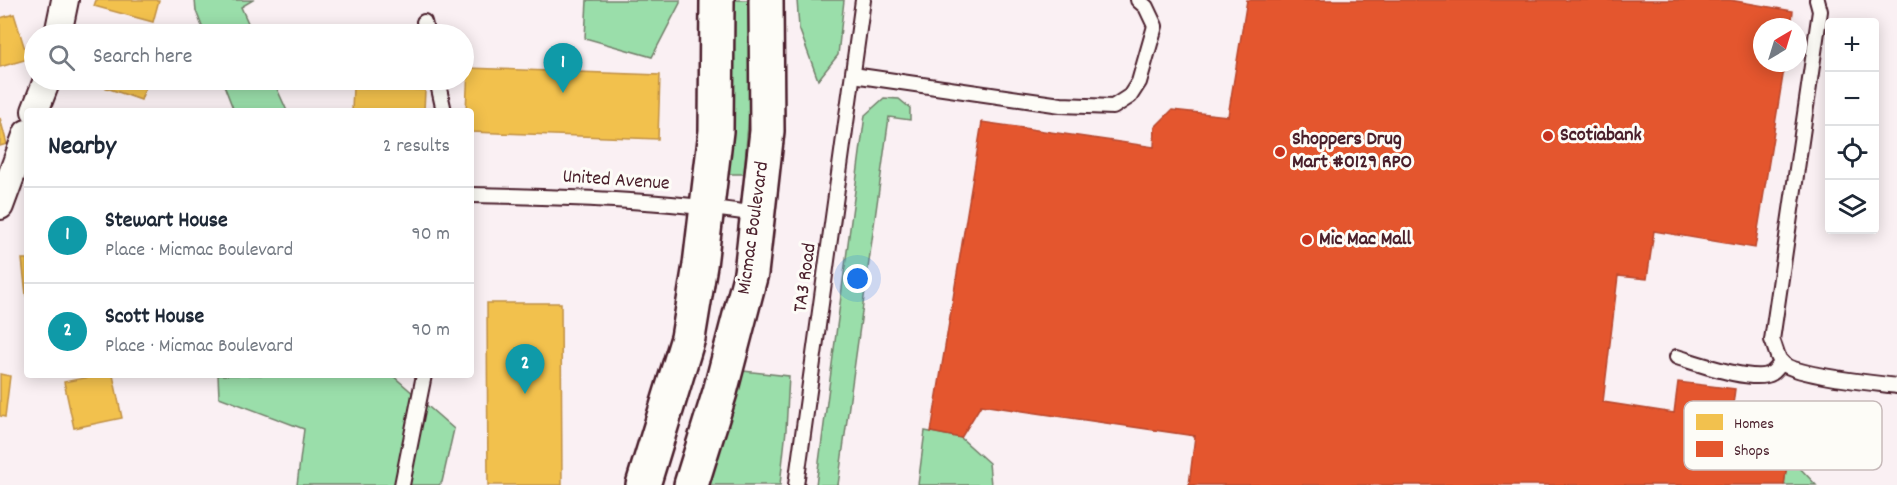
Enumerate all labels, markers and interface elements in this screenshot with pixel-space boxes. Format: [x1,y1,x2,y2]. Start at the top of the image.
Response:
north arrow [1753,18,1807,72]
map controls [1825,18,1879,234]
button: + [1825,18,1879,72]
search box [24,24,474,90]
icon: search [45,41,78,74]
text: Search here [93,42,192,73]
pin: 1 [544,44,582,93]
button: − [1825,72,1879,126]
place label: Scotiabank [1560,122,1642,150]
place label: Shoppers Drug Mart #0129 RPO [1292,126,1412,177]
button: locate [1825,126,1879,180]
text: Nearby [48,129,116,166]
marker: Scotiabank [1541,129,1555,143]
text: 2 results [383,133,450,161]
marker: Shoppers Drug Mart #0129 RPO [1273,145,1287,159]
street label: Micmac Boulevard [731,160,777,296]
street label: United Avenue [561,163,671,199]
button: layers [1825,180,1879,234]
text: Stewart House [105,206,228,237]
text: 1 [65,221,70,249]
text: 90 m [412,221,450,249]
place label: Mic Mac Mall [1319,226,1412,254]
marker: Mic Mac Mall [1300,233,1314,247]
text: Place · Micmac Boulevard [105,237,293,265]
street label: TA3 Road [787,242,825,314]
your location [843,264,872,293]
text: Scott House [105,302,204,333]
text: 2 [63,317,72,345]
text: 90 m [412,317,450,345]
text: Place · Micmac Boulevard [105,333,293,361]
pin: 2 [506,344,544,394]
legend [1684,401,1882,470]
text: Homes [1734,413,1774,436]
text: Shops [1734,440,1770,463]

